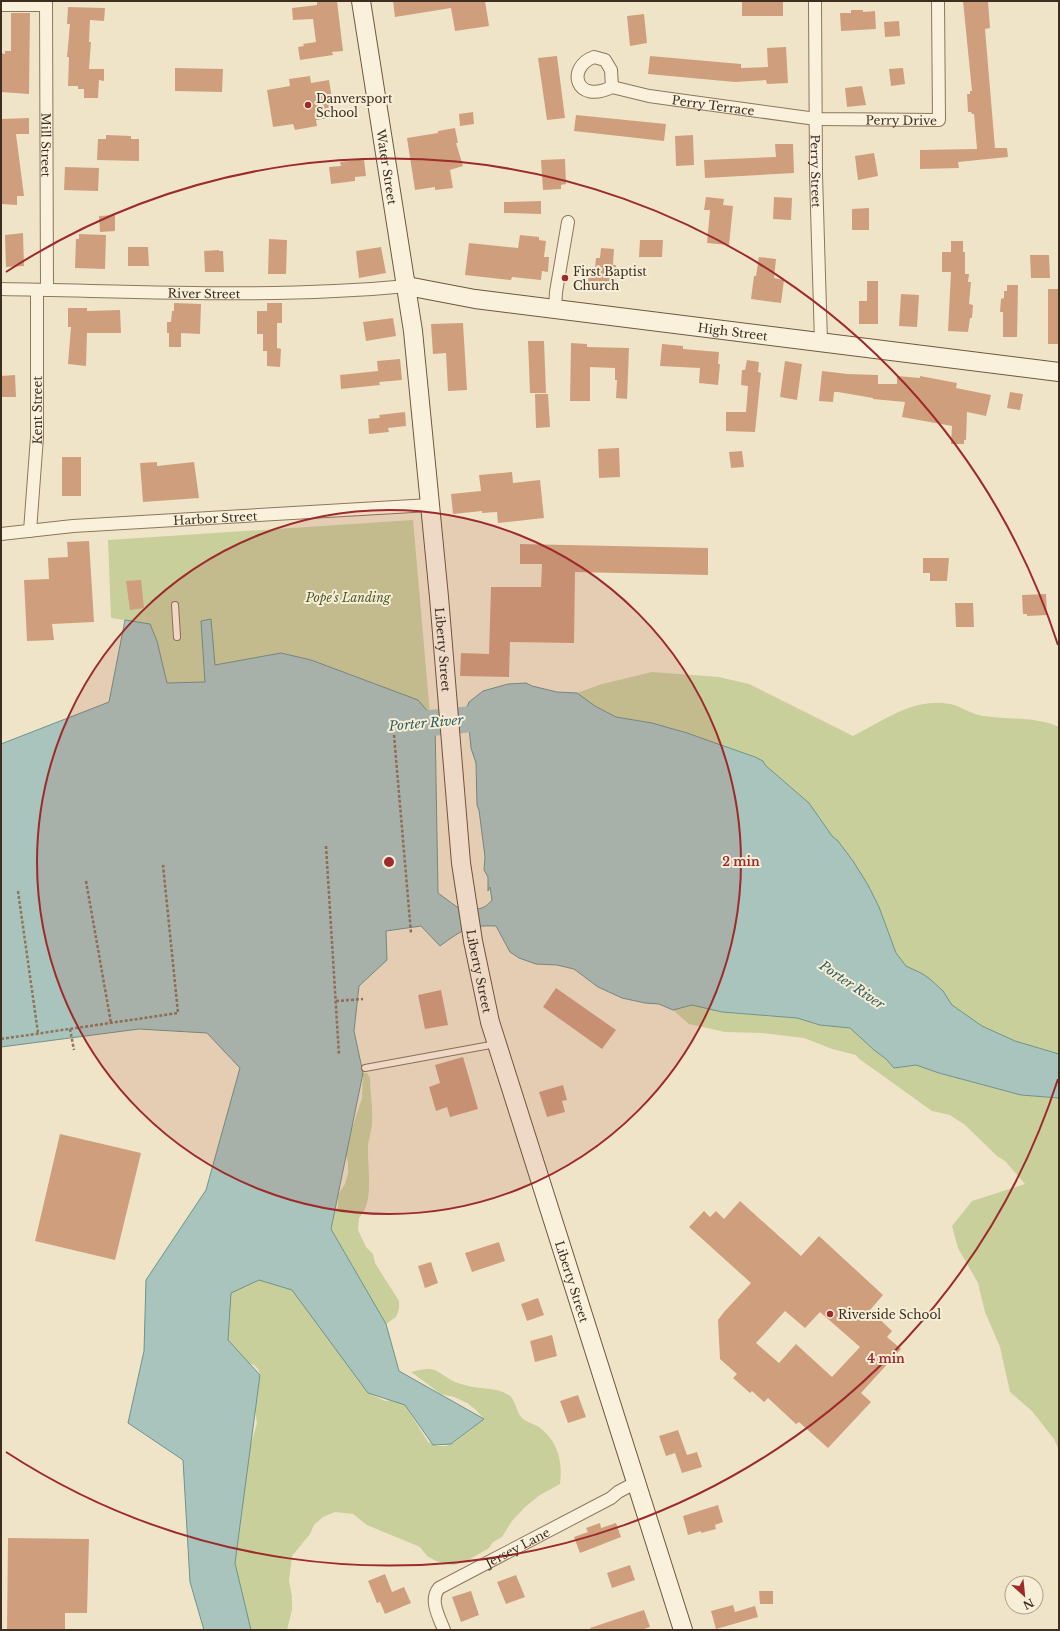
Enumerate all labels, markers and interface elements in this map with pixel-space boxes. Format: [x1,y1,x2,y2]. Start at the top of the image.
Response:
place label: Danversport School [316,91,393,120]
street label: Perry Terrace [671,92,756,118]
marker: Danversport School [303,100,313,110]
street label: Perry Drive [866,112,937,127]
street label: Mill Street [39,113,54,178]
street label: Water Street [374,127,401,206]
street label: Perry Street [808,134,824,208]
place label: First Baptist Church [573,264,647,293]
marker: First Baptist Church [560,273,570,283]
street label: River Street [168,285,241,301]
street label: High Street [697,319,769,343]
street label: Kent Street [29,376,45,445]
street label: Harbor Street [173,508,258,528]
park label: Pope's Landing [305,590,392,605]
street label: Liberty Street [432,607,454,693]
water label: Porter River [387,711,465,735]
text: 2 min [722,854,760,869]
centre of rings [382,855,396,869]
street label: Liberty Street [464,928,495,1015]
water label: Porter River [815,956,889,1014]
street label: Liberty Street [552,1239,592,1324]
place label: Riverside School [838,1307,941,1322]
marker: Riverside School [825,1309,835,1319]
text: 4 min [867,1351,905,1366]
street label: Jersey Lane [481,1524,552,1571]
north arrow [1004,1575,1044,1615]
text: N [1020,1595,1036,1613]

